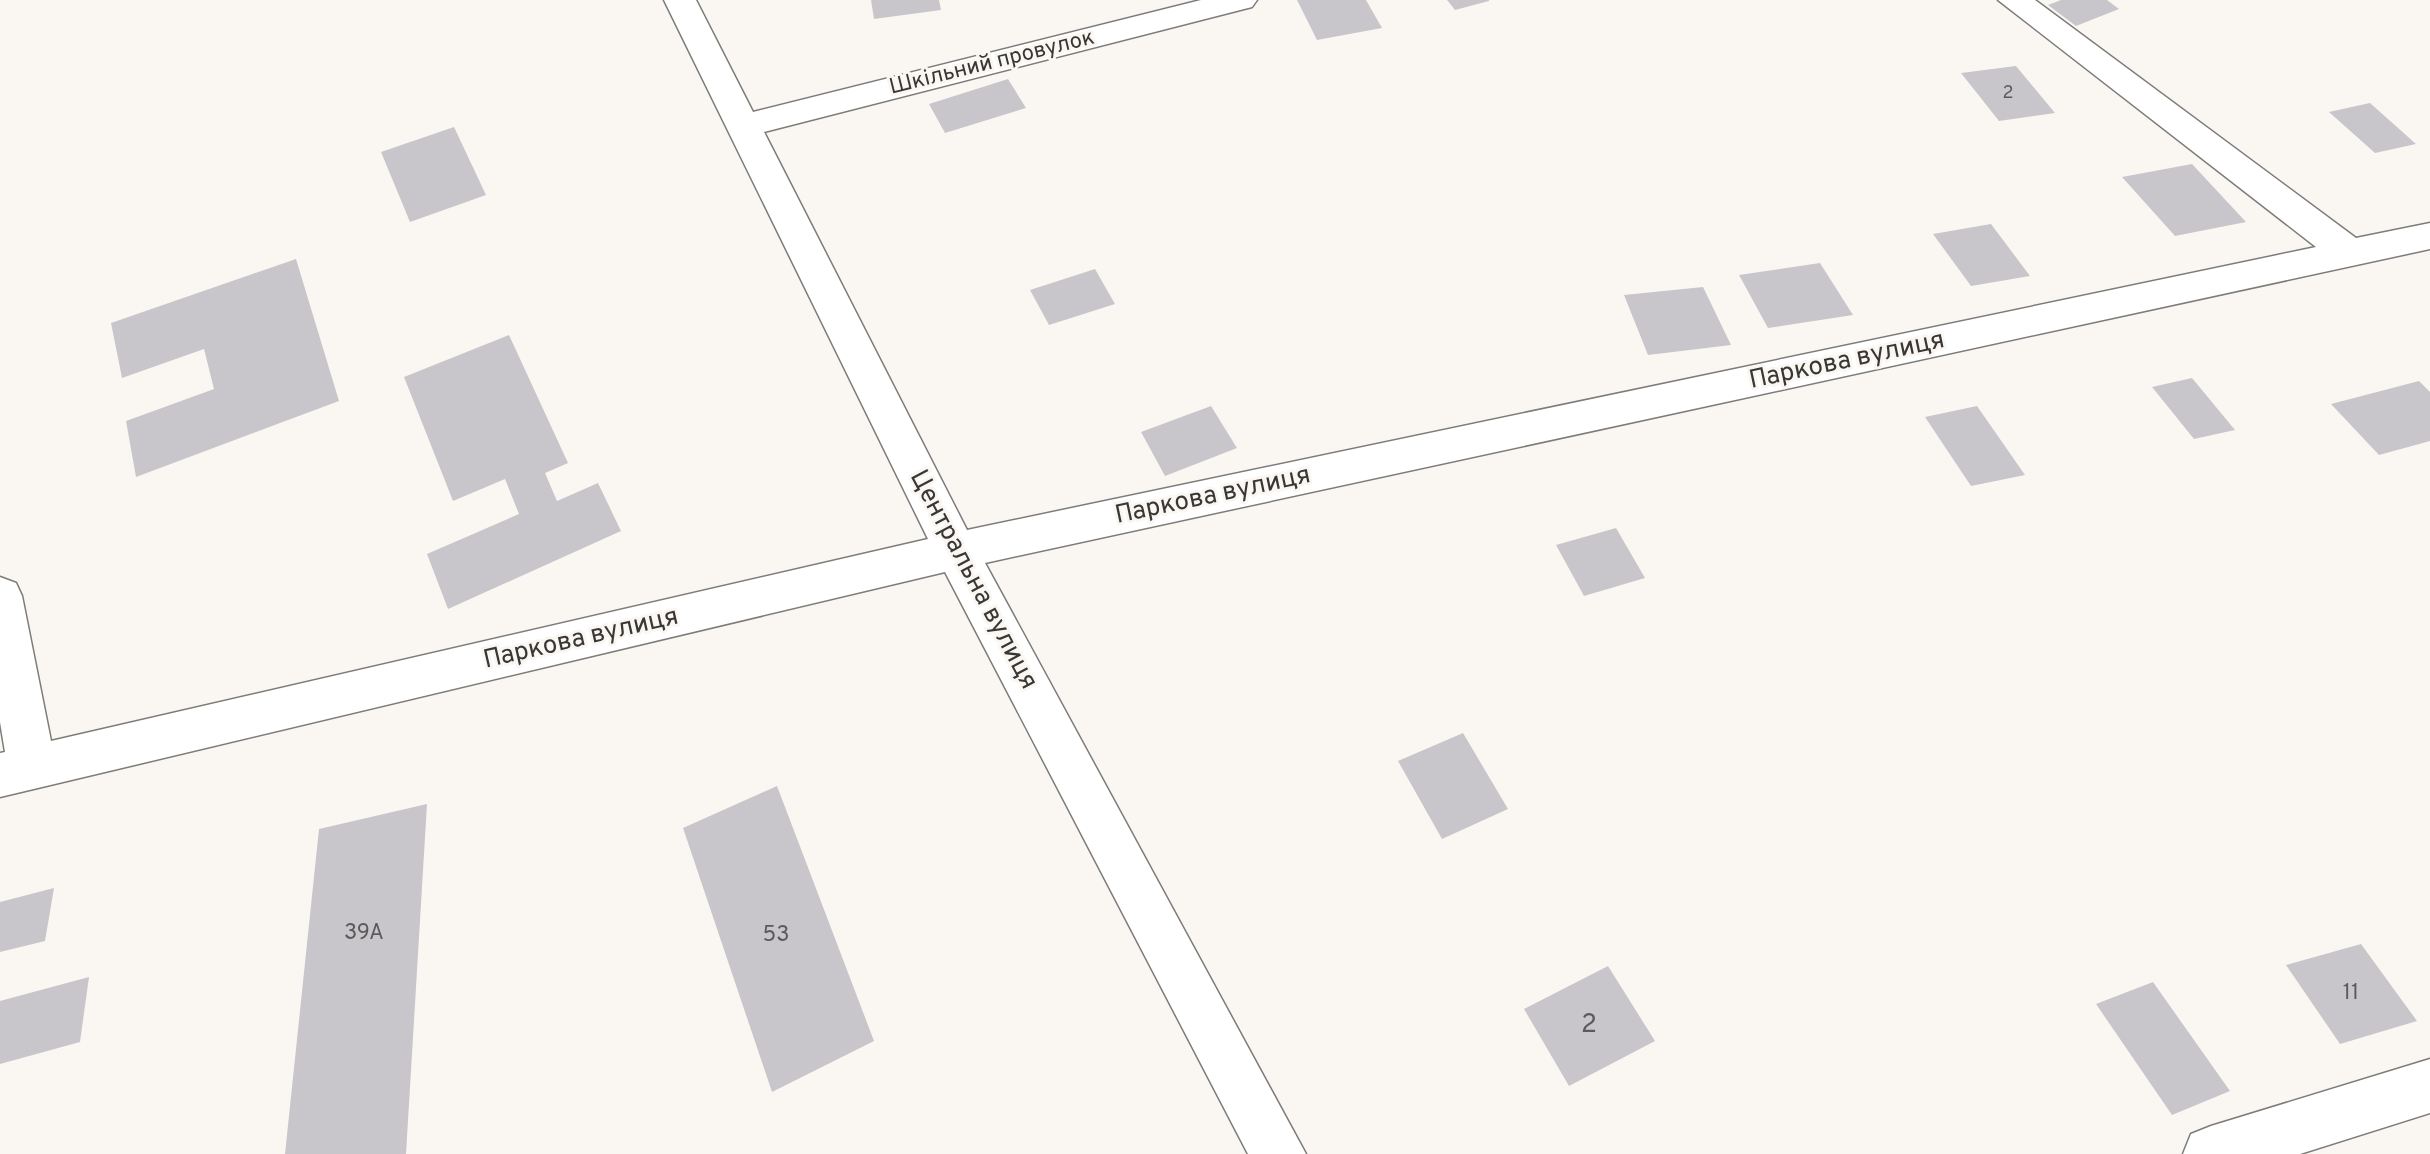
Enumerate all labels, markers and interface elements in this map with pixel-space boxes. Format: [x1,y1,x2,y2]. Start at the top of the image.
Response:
street label: Шкільний провулок [887,24,1097,102]
house number: 2 [2002,82,2014,105]
street label: Паркова вулиця [1746,324,1948,398]
street label: Паркова вулиця [1112,459,1314,533]
street label: Центральна вулиця [901,465,1045,695]
street label: Паркова вулиця [480,601,682,677]
house number: 39А [344,920,384,947]
house number: 53 [763,922,789,949]
house number: 11 [2343,980,2359,1007]
house number: 2 [1581,1009,1597,1042]

